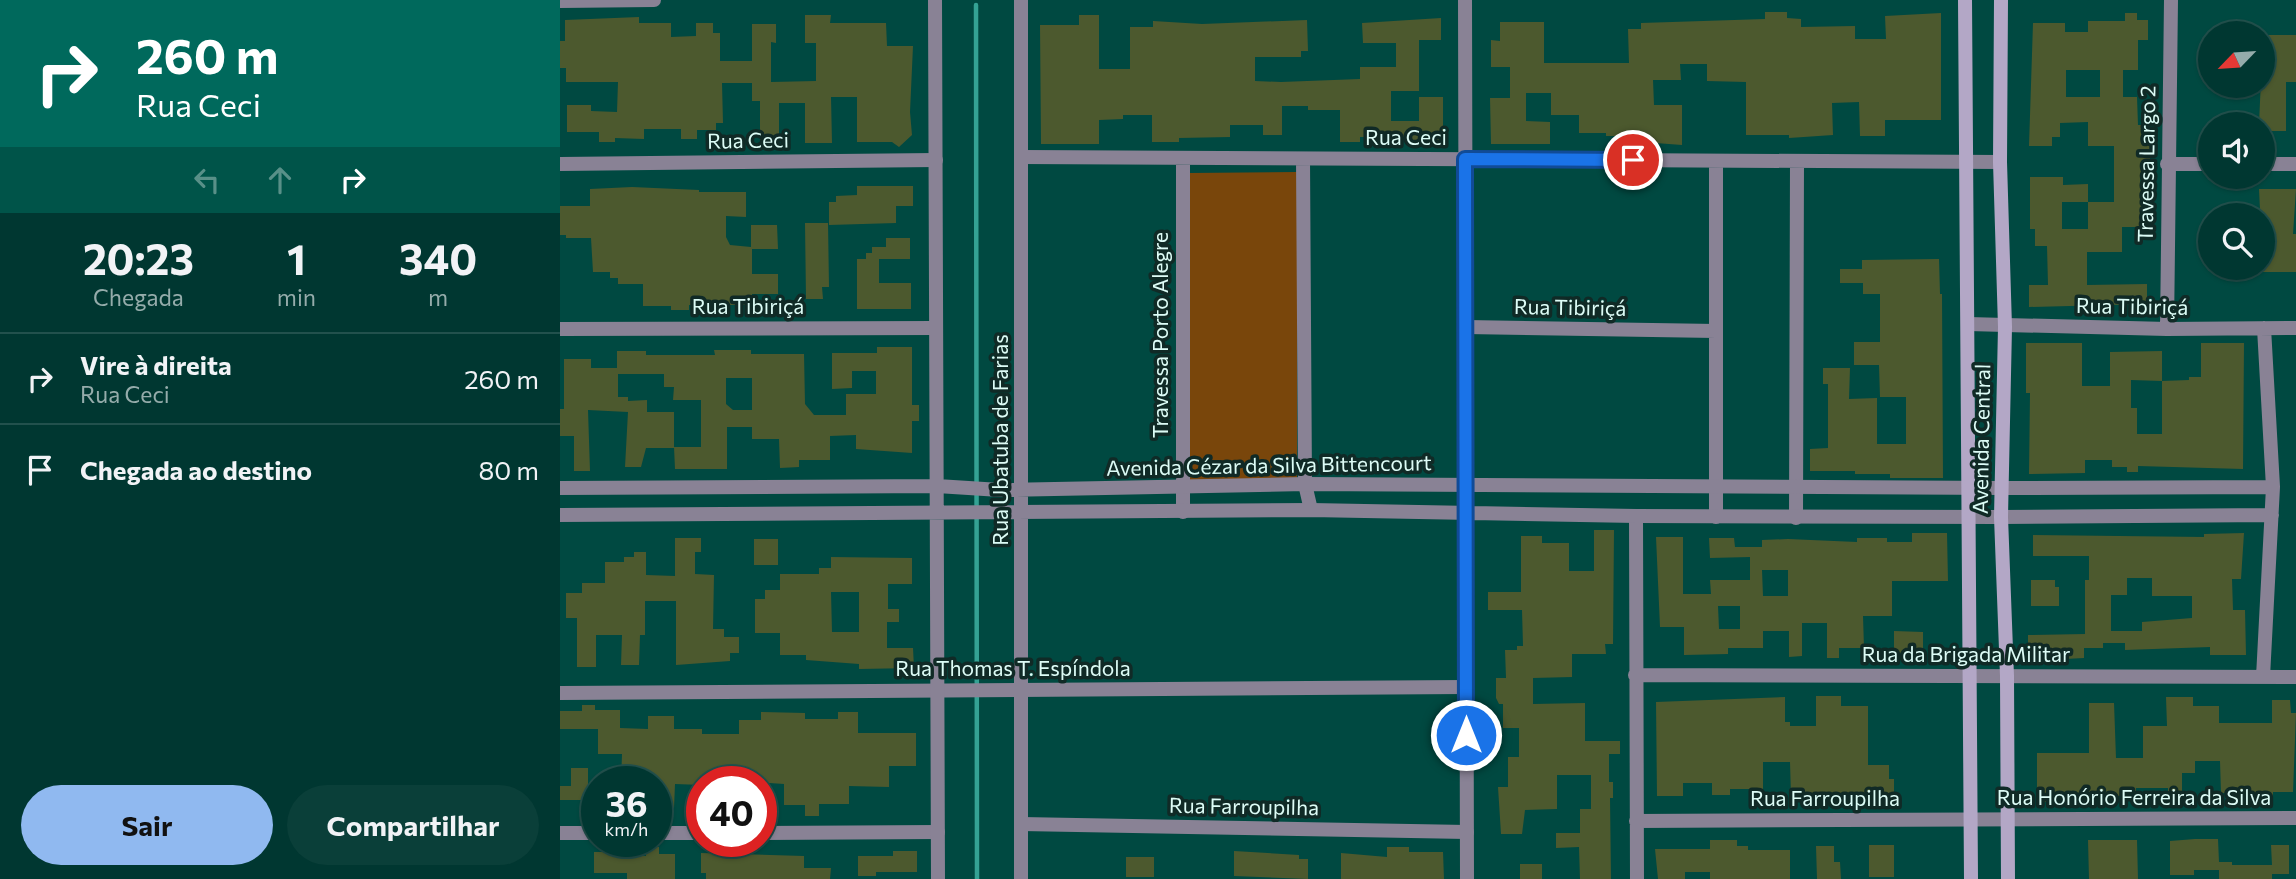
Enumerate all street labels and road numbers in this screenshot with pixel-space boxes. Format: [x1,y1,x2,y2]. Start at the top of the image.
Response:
street label: Travessa Largo 2 [2132,85,2159,243]
street label: Rua Ceci [1365,124,1447,149]
street label: Rua Ceci [707,126,789,153]
street label: Travessa Porto Alegre [1147,232,1172,438]
street label: Rua Tibiriçá [2076,292,2188,319]
street label: Rua Tibiriçá [692,293,804,318]
street label: Rua Tibiriçá [1514,293,1626,320]
street label: Rua Ubatuba de Farias [987,334,1012,546]
street label: Avenida Central [1967,364,1994,514]
street label: Avenida Cézar da Silva Bittencourt [1106,449,1432,480]
street label: Rua da Brigada Militar [1862,641,2070,666]
street label: Rua Thomas T. Espíndola [895,655,1131,680]
street label: Rua Honório Ferreira da Silva [1997,784,2271,809]
street label: Rua Farroupilha [1750,785,1900,810]
street label: Rua Farroupilha [1169,792,1319,819]

